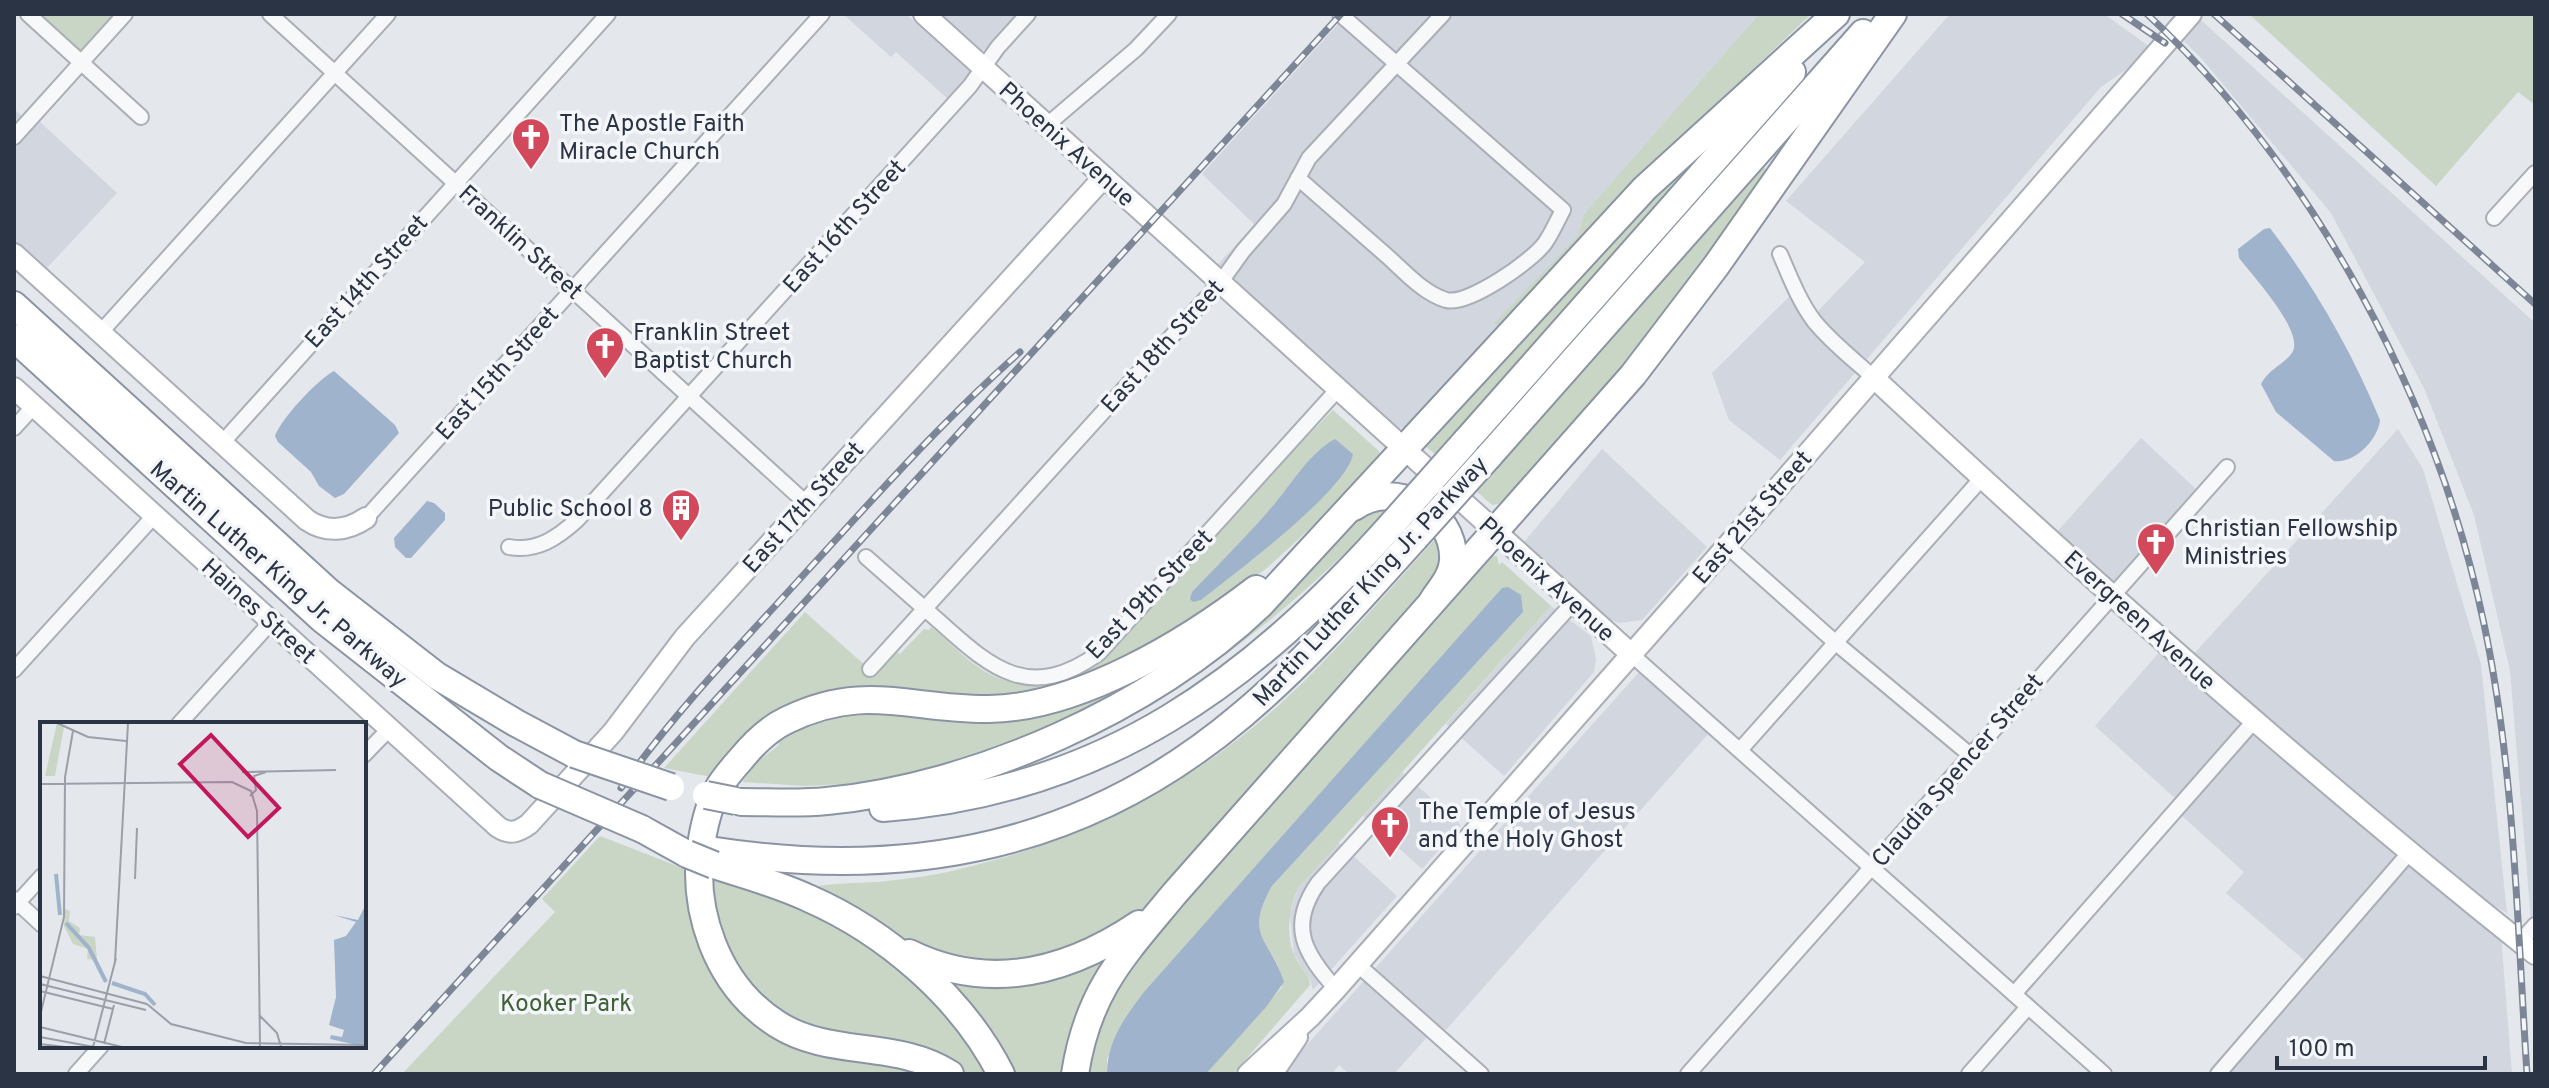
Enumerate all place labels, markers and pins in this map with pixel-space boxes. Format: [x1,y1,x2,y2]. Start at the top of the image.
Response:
place label: The Apostle Faith Miracle Church [559,110,745,168]
church icon: The Apostle Faith Miracle Church [510,116,552,171]
place label: Franklin Street Baptist Church [633,319,793,377]
church icon: Franklin Street Baptist Church [584,325,626,380]
building icon: Public School 8 [660,487,702,542]
place label: Public School 8 [488,495,653,525]
place label: Christian Fellowship Ministries [2184,515,2398,573]
church icon: Christian Fellowship Ministries [2135,521,2177,576]
place label: The Temple of Jesus and the Holy Ghost [1418,798,1636,856]
church icon: The Temple of Jesus and the Holy Ghost [1369,804,1411,859]

